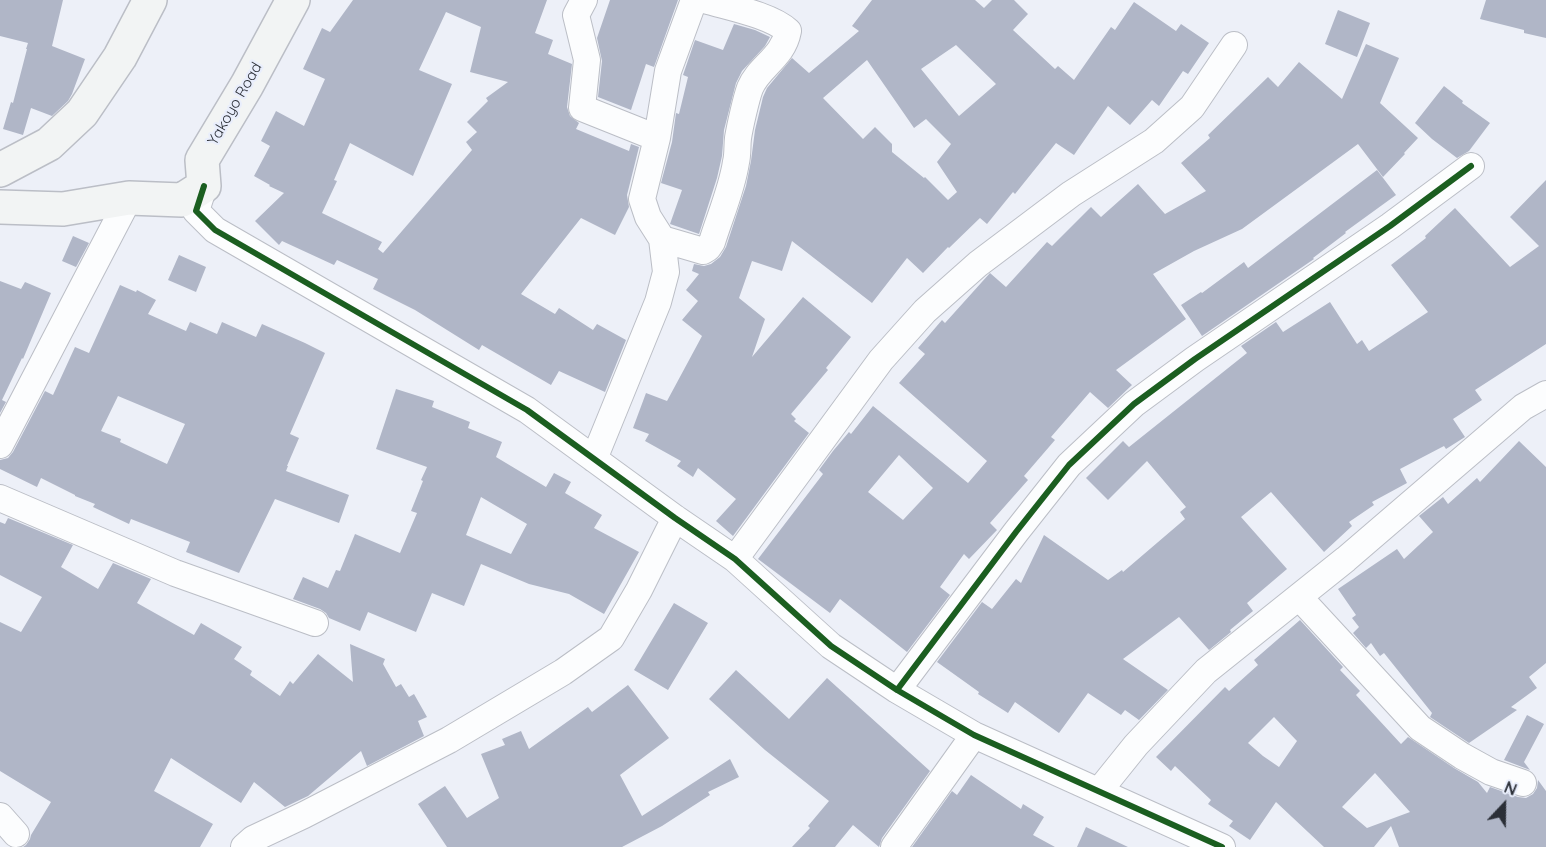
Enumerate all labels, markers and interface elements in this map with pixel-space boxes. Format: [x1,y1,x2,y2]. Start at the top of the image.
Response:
street label: Yakoyo Road [204,59,266,149]
north arrow [1474,775,1534,835]
text: N [1502,777,1520,800]

